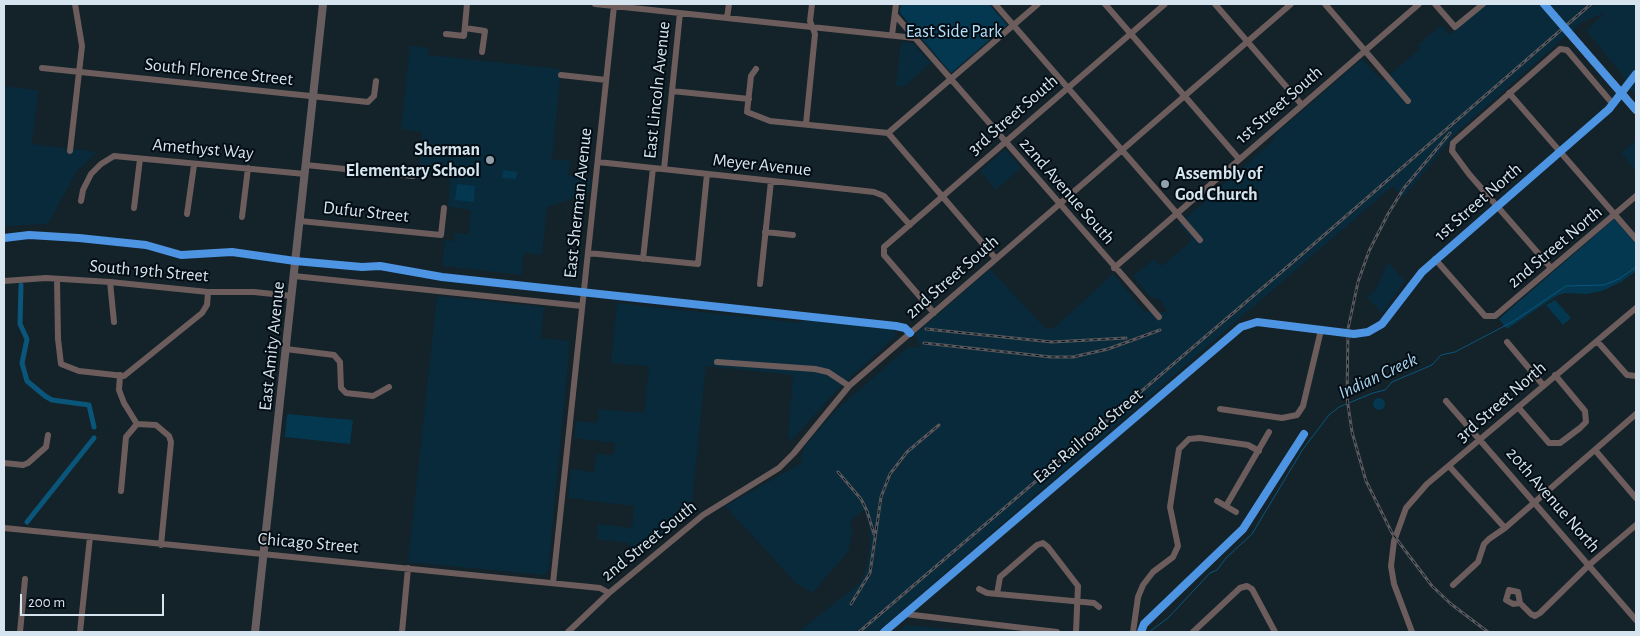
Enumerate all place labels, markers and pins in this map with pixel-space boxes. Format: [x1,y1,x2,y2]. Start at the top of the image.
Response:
place label: Sherman Elementary School [345,139,480,182]
marker: Sherman Elementary School [484,154,496,166]
place label: Assembly of God Church [1175,163,1262,205]
marker: Assembly of God Church [1159,178,1171,190]

